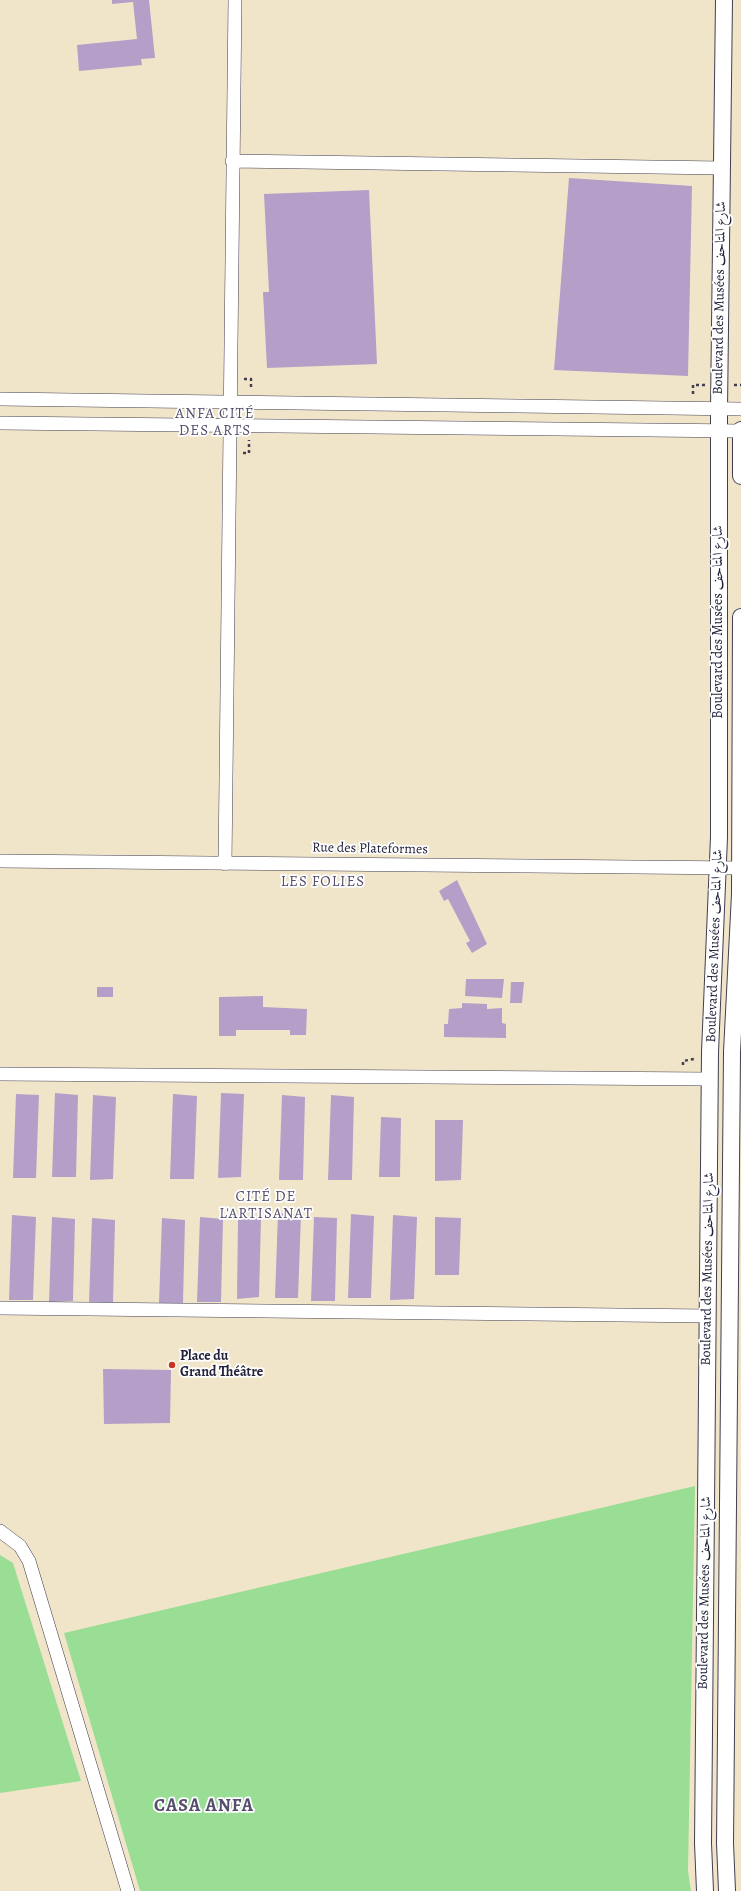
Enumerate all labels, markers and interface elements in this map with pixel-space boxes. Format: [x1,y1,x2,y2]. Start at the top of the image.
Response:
street label: Boulevard des Musées شارع المتاحف [710,201,730,395]
district label: ANFA CITÉ DES ARTS [175,405,255,440]
street label: Boulevard des Musées شارع المتاحف [711,525,727,719]
street label: Rue des Plateformes [312,840,428,858]
street label: Boulevard des Musées شارع المتاحف [703,849,727,1043]
district label: LES FOLIES [281,873,365,891]
street label: Boulevard des Musées شارع المتاحف [698,1172,718,1366]
district label: CITÉ DE L'ARTISANAT [219,1188,313,1223]
place label: Place du Grand Théâtre [180,1349,263,1382]
marker: Place du Grand Théâtre [167,1360,177,1370]
street label: Boulevard des Musées شارع المتاحف [695,1496,715,1690]
district label: CASA ANFA [154,1796,254,1818]

